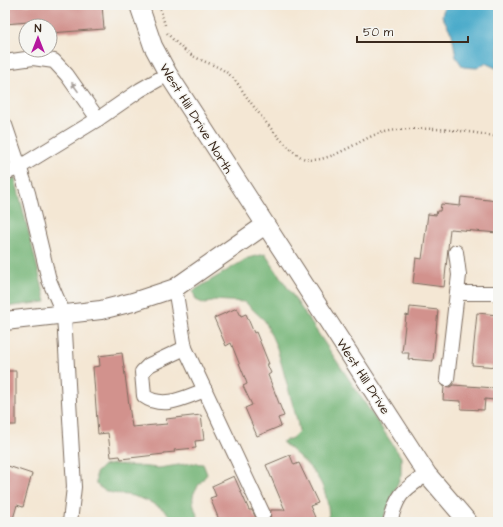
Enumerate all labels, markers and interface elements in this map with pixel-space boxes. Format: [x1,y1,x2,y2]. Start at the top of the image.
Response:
north arrow [18,18,58,58]
scale bar [357,18,468,44]
text: N [35,21,42,36]
text: 50 m [363,24,394,41]
street label: West Hill Drive North [155,60,238,177]
one-way arrow [71,82,79,92]
street label: West Hill Drive [332,335,394,418]

